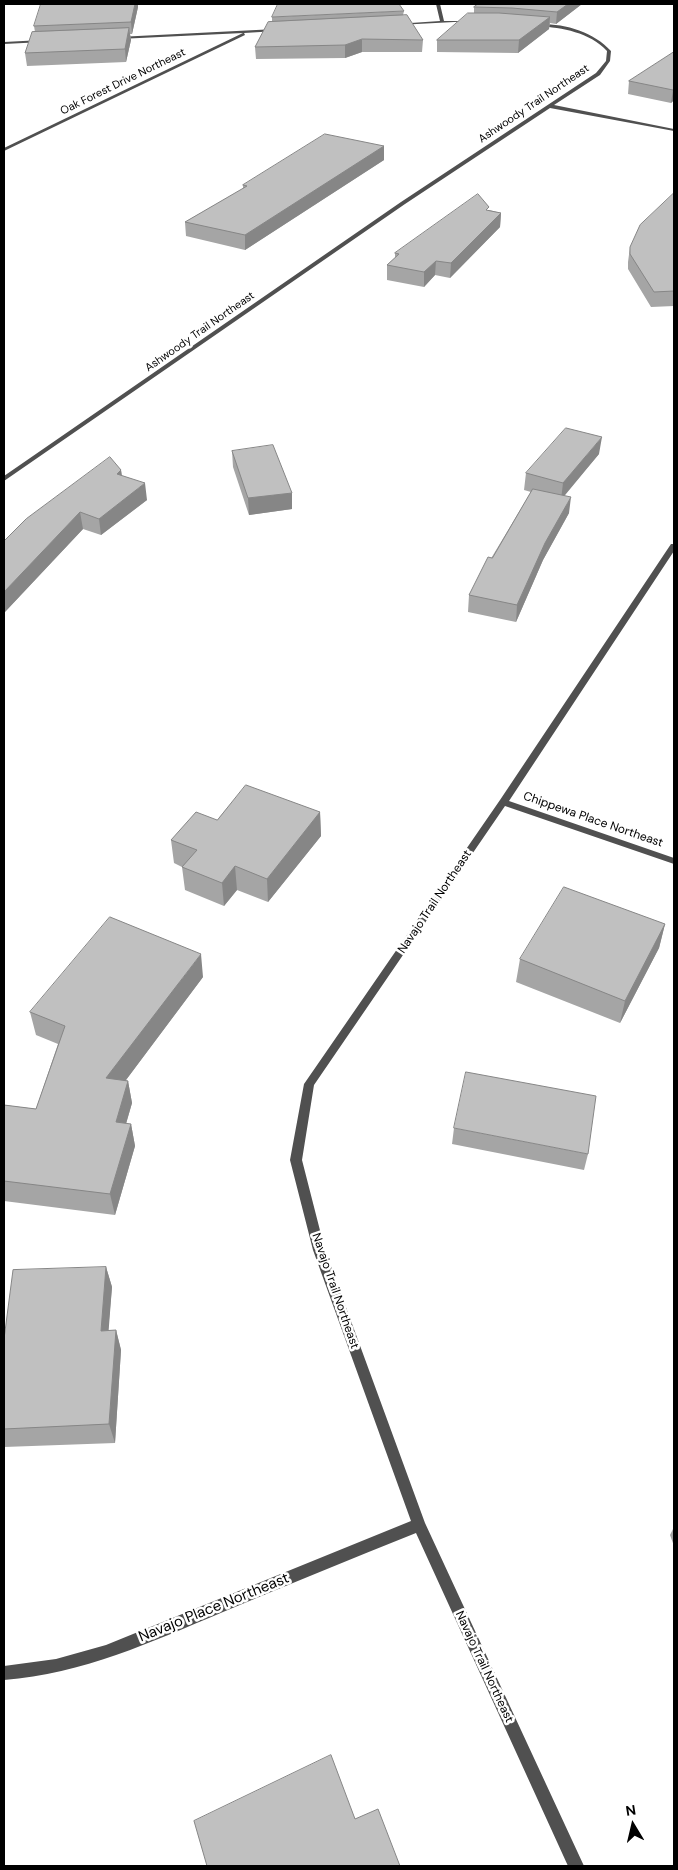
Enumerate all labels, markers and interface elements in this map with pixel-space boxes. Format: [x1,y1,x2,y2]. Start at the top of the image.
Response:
street label: Oak Forest Drive Northeast [58,46,188,118]
street label: Ashwoody Trail Northeast [476,62,592,146]
street label: Ashwoody Trail Northeast [143,289,257,375]
street label: Chippewa Place Northeast [521,789,665,851]
street label: Navajo Trail Northeast [395,848,475,956]
street label: Navajo Trail Northeast [308,1231,362,1351]
street label: Navajo Place Northeast [136,1570,292,1646]
street label: Navajo Trail Northeast [452,1609,516,1725]
north arrow [608,1800,658,1850]
text: N [624,1800,637,1820]

